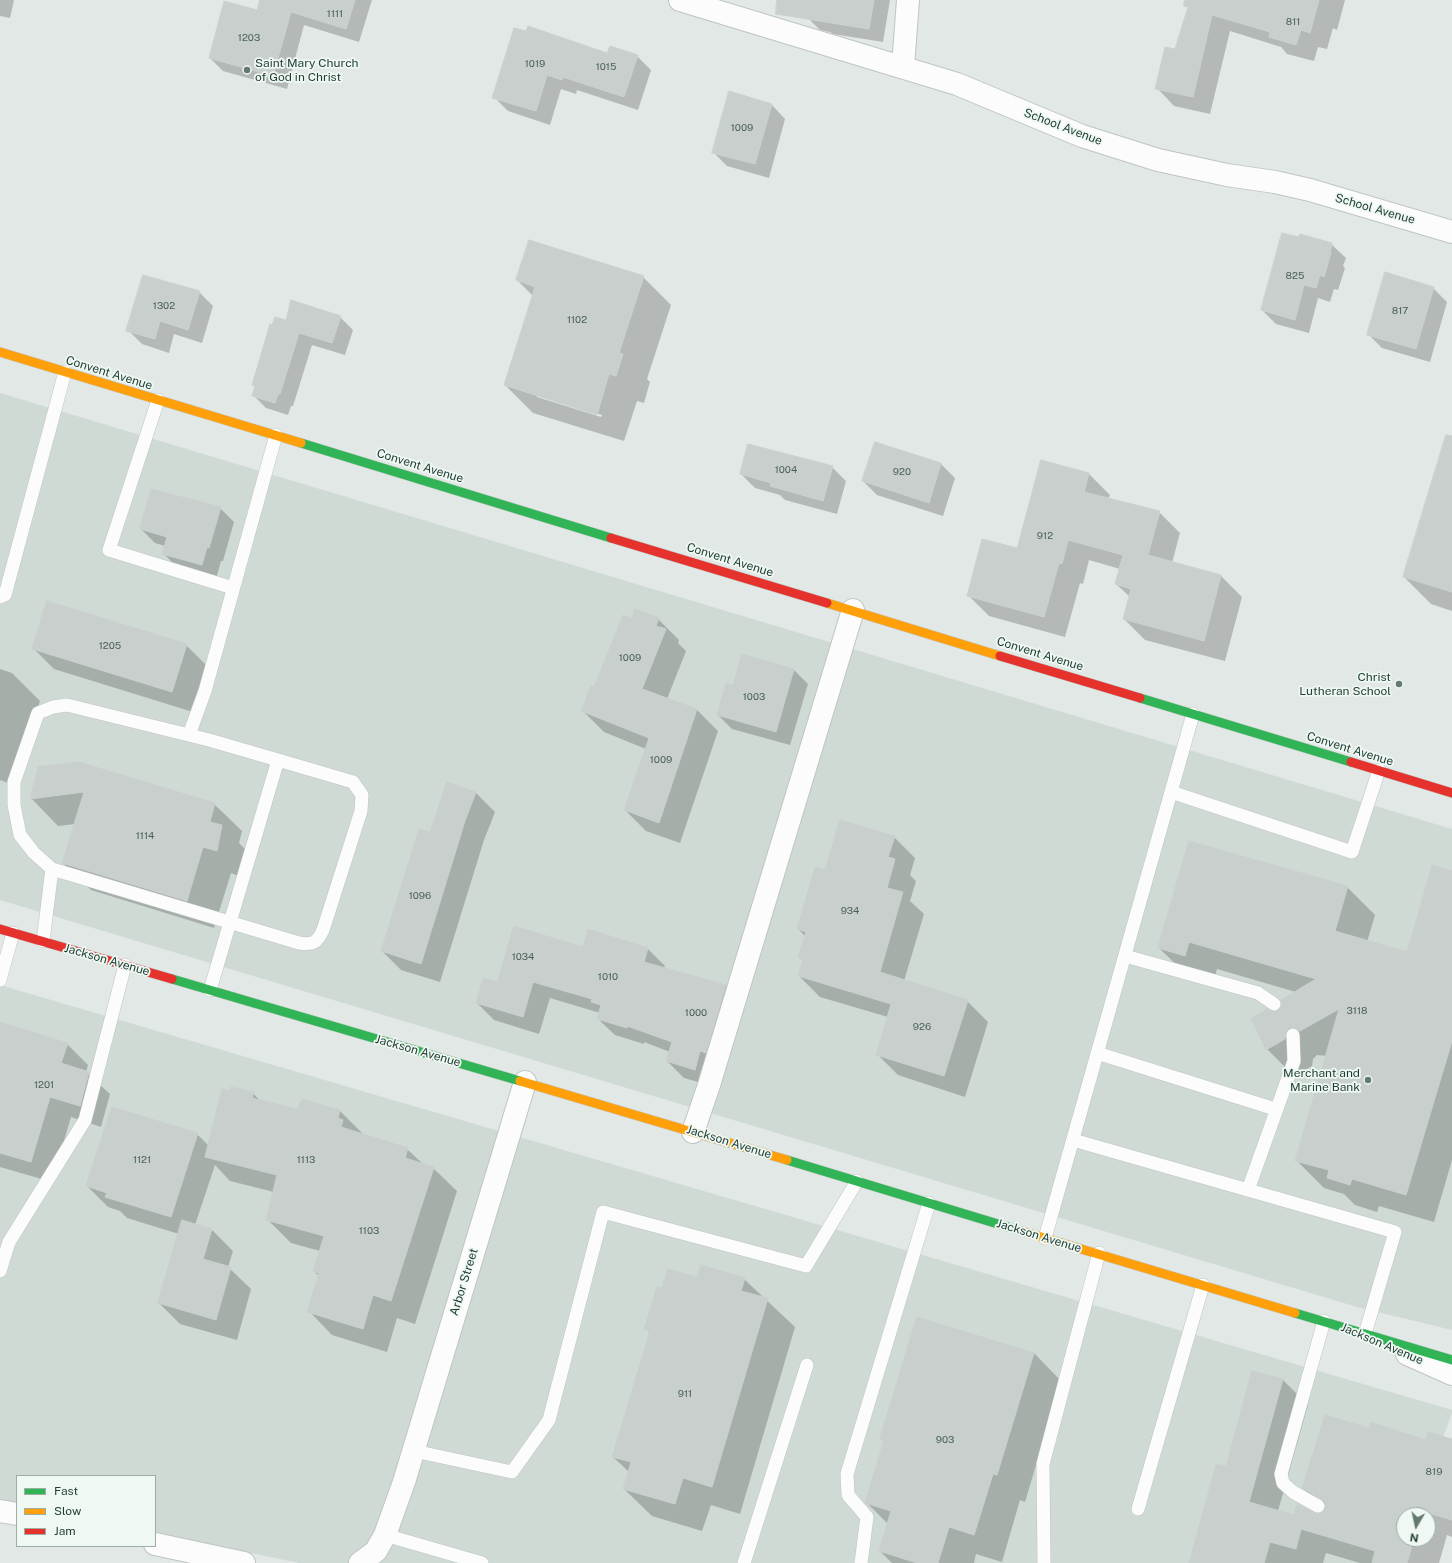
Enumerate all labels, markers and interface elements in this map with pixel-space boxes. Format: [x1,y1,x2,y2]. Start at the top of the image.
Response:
house number: 1111 [327,8,343,20]
house number: 811 [1286,16,1300,28]
house number: 1203 [238,32,260,44]
place label: Saint Mary Church of God in Christ [255,56,359,84]
house number: 1019 [525,58,545,70]
house number: 1015 [596,61,616,73]
marker: Saint Mary Church of God in Christ [242,65,252,75]
street label: School Avenue [1022,105,1104,149]
house number: 1009 [731,122,753,134]
street label: School Avenue [1333,191,1417,227]
house number: 825 [1286,270,1304,282]
house number: 1302 [153,300,175,312]
house number: 817 [1392,305,1408,317]
house number: 1102 [567,314,587,326]
street label: Convent Avenue [64,353,154,393]
street label: Convent Avenue [375,446,465,486]
house number: 1004 [775,464,797,476]
house number: 920 [893,466,911,478]
house number: 912 [1037,530,1053,542]
street label: Convent Avenue [685,540,775,580]
street label: Convent Avenue [995,634,1085,674]
house number: 1205 [99,640,121,652]
house number: 1009 [619,652,641,664]
place label: Christ Lutheran School [1299,670,1391,698]
marker: Christ Lutheran School [1394,679,1404,689]
house number: 1003 [743,691,765,703]
street label: Convent Avenue [1305,729,1395,769]
house number: 1009 [650,754,672,766]
house number: 1114 [136,830,154,842]
house number: 1096 [409,890,431,902]
house number: 934 [841,905,859,917]
street label: Jackson Avenue [63,941,151,979]
house number: 1034 [512,951,534,963]
house number: 1010 [598,971,618,983]
house number: 3118 [1347,1005,1367,1017]
house number: 1000 [685,1007,707,1019]
house number: 926 [913,1021,931,1033]
street label: Jackson Avenue [374,1032,462,1070]
place label: Merchant and Marine Bank [1283,1066,1360,1094]
marker: Merchant and Marine Bank [1363,1075,1373,1085]
house number: 1201 [34,1079,54,1091]
street label: Jackson Avenue [685,1122,773,1162]
house number: 1121 [133,1154,151,1166]
house number: 1113 [297,1154,315,1166]
street label: Jackson Avenue [995,1216,1083,1256]
house number: 1103 [359,1225,379,1237]
street label: Arbor Street [447,1247,481,1317]
street label: Jackson Avenue [1339,1320,1425,1368]
house number: 911 [678,1388,692,1400]
house number: 903 [936,1434,954,1446]
house number: 819 [1426,1466,1442,1478]
legend [16,1475,156,1547]
text: Fast [54,1484,78,1498]
text: Slow [54,1504,81,1518]
north arrow [1396,1507,1436,1547]
text: Jam [54,1524,76,1538]
text: N [1409,1531,1419,1544]

